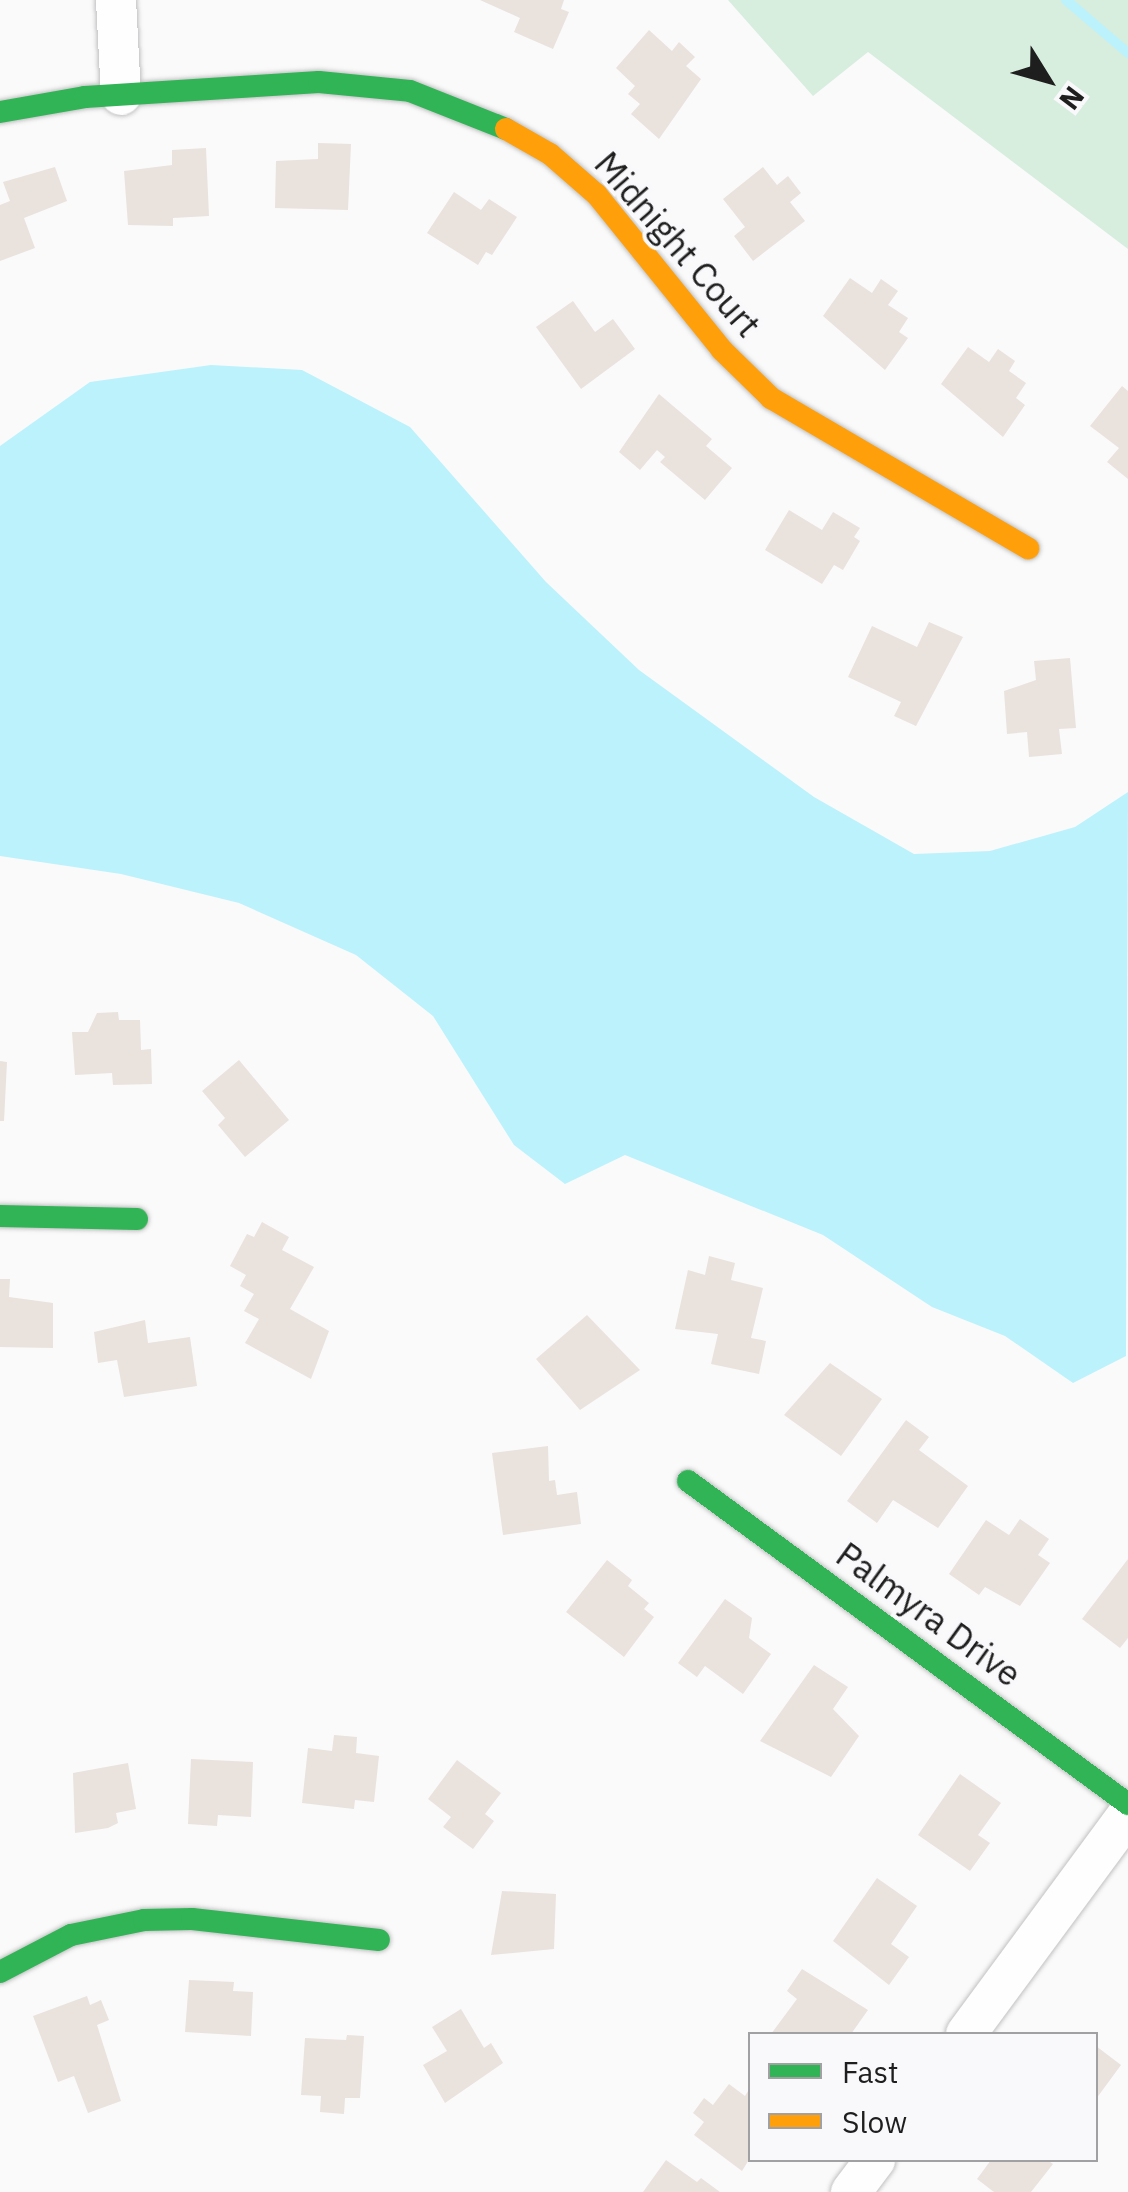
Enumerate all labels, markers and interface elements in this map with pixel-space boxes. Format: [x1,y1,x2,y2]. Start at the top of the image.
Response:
north arrow [998,30,1098,130]
text: N [1051,79,1093,118]
street label: Midnight Court [586,143,770,345]
street label: Palmyra Drive [829,1533,1029,1695]
legend [748,2032,1098,2162]
text: Fast [842,2052,899,2091]
text: Slow [842,2102,907,2141]

